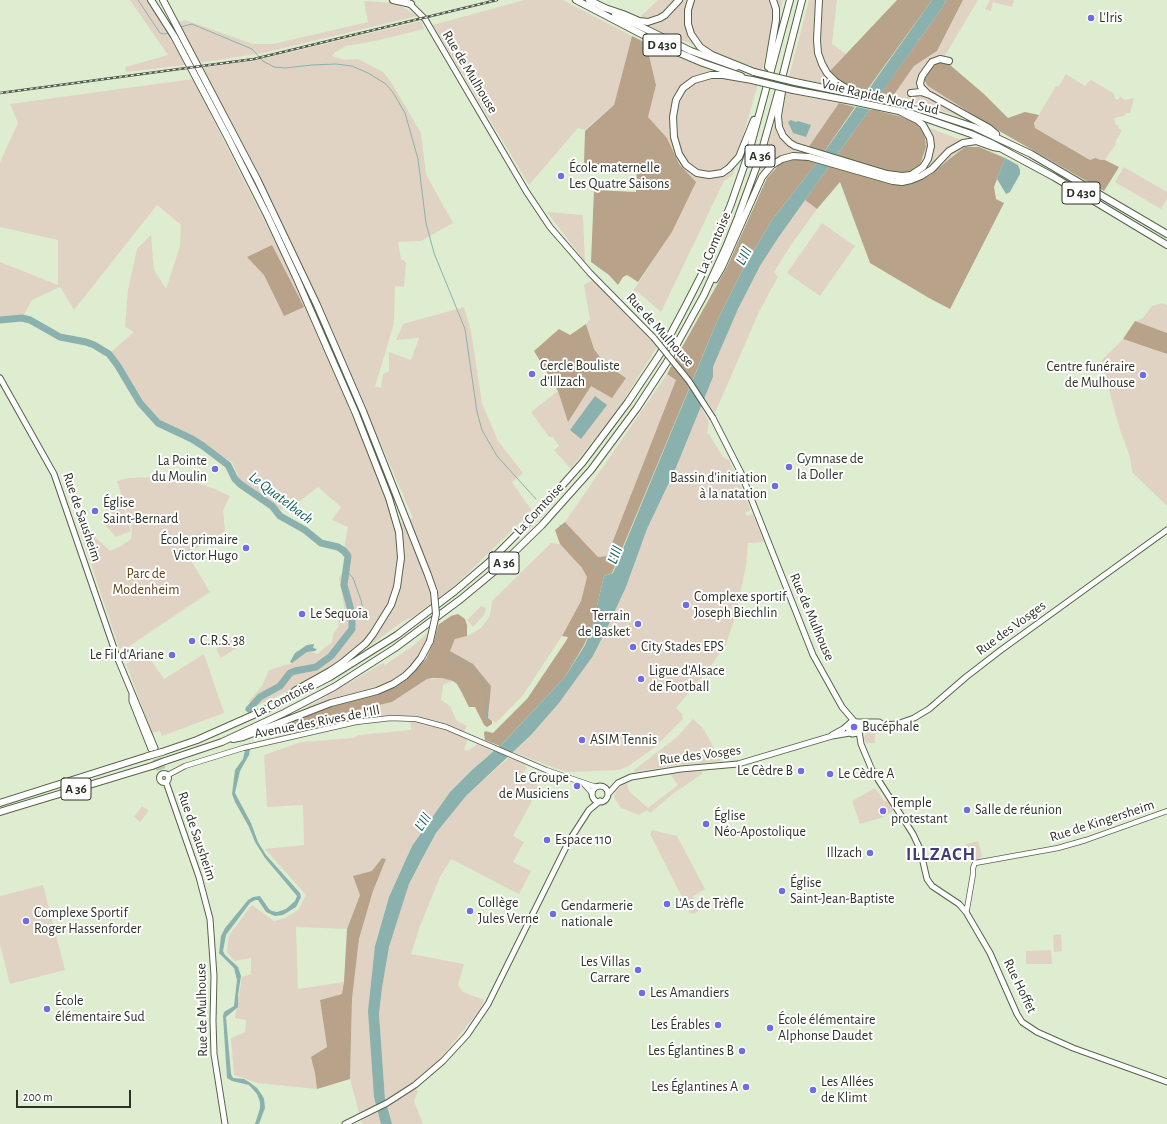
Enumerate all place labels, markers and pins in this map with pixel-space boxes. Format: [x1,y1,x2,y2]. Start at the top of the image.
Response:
place label: L'Iris [1099,10,1123,26]
marker: L'Iris [1086,13,1096,23]
place label: École maternelle Les Quatre Saisons [569,160,669,192]
marker: École maternelle Les Quatre Saisons [556,171,566,181]
place label: Cercle Bouliste d'Illzach [540,358,620,390]
place label: Centre funéraire de Mulhouse [1046,359,1135,392]
marker: Cercle Bouliste d'Illzach [527,369,537,379]
marker: Centre funéraire de Mulhouse [1138,370,1148,380]
place label: Gymnase de la Doller [797,451,863,484]
place label: La Pointe du Moulin [151,453,207,486]
marker: Gymnase de la Doller [784,462,794,472]
marker: La Pointe du Moulin [210,464,220,474]
place label: Bassin d'initiation à la natation [670,470,767,502]
marker: Bassin d'initiation à la natation [770,481,780,491]
place label: Église Saint-Bernard [103,495,178,528]
marker: Église Saint-Bernard [90,506,100,516]
place label: École primaire Victor Hugo [160,532,238,564]
marker: École primaire Victor Hugo [241,543,251,553]
place label: Complexe sportif Joseph Biechlin [694,589,786,622]
marker: Complexe sportif Joseph Biechlin [681,600,691,610]
place label: Le Sequoïa [310,606,368,622]
place label: Terrain de Basket [578,608,630,640]
marker: Le Sequoïa [297,609,307,619]
marker: Terrain de Basket [633,619,643,629]
place label: C.R.S. 38 [200,633,245,649]
marker: C.R.S. 38 [187,636,197,646]
place label: City Stades EPS [641,639,724,655]
marker: City Stades EPS [628,642,638,652]
place label: Le Fil d'Ariane [90,647,164,663]
marker: Le Fil d'Ariane [167,650,177,660]
place label: Ligue d'Alsace de Football [649,663,725,696]
marker: Ligue d'Alsace de Football [636,674,646,684]
place label: Bucéphale [862,719,919,735]
marker: Bucéphale [849,722,859,732]
place label: ASIM Tennis [590,732,657,748]
marker: ASIM Tennis [577,735,587,745]
place label: Le Cèdre B [737,763,793,779]
marker: Le Cèdre B [796,766,806,776]
place label: Le Cèdre A [838,766,894,782]
marker: Le Cèdre A [825,769,835,779]
place label: Le Groupe de Musiciens [499,770,569,802]
marker: Le Groupe de Musiciens [572,781,582,791]
place label: Temple protestant [891,795,948,828]
place label: Salle de réunion [975,802,1062,818]
marker: Salle de réunion [962,805,972,815]
marker: Temple protestant [878,806,888,816]
place label: Église Néo-Apostolique [714,808,806,840]
marker: Église Néo-Apostolique [701,819,711,829]
place label: Espace 110 [555,832,612,848]
marker: Espace 110 [542,835,552,845]
place label: Illzach [826,845,862,861]
marker: Illzach [865,848,875,858]
place label: Église Saint-Jean-Baptiste [790,875,894,908]
marker: Église Saint-Jean-Baptiste [777,886,787,896]
place label: Collège Jules Verne [478,895,539,928]
place label: L'As de Trèfle [675,896,744,912]
place label: Gendarmerie nationale [561,898,633,930]
marker: L'As de Trèfle [662,899,672,909]
place label: Complexe Sportif Roger Hassenforder [34,905,141,938]
marker: Collège Jules Verne [465,906,475,916]
marker: Gendarmerie nationale [548,909,558,919]
marker: Complexe Sportif Roger Hassenforder [21,916,31,926]
place label: Les Villas Carrare [581,954,630,986]
marker: Les Villas Carrare [633,965,643,975]
place label: Les Amandiers [650,985,729,1001]
marker: Les Amandiers [637,988,647,998]
place label: École élémentaire Sud [55,993,145,1026]
marker: École élémentaire Sud [42,1004,52,1014]
place label: École élémentaire Alphonse Daudet [778,1012,875,1044]
place label: Les Érables [651,1017,710,1033]
marker: Les Érables [713,1020,723,1030]
marker: École élémentaire Alphonse Daudet [765,1023,775,1033]
place label: Les Églantines B [648,1043,734,1059]
marker: Les Églantines B [737,1046,747,1056]
place label: Les Allées de Klimt [821,1074,874,1106]
place label: Les Églantines A [651,1079,738,1095]
marker: Les Églantines A [741,1082,751,1092]
marker: Les Allées de Klimt [808,1085,818,1095]

